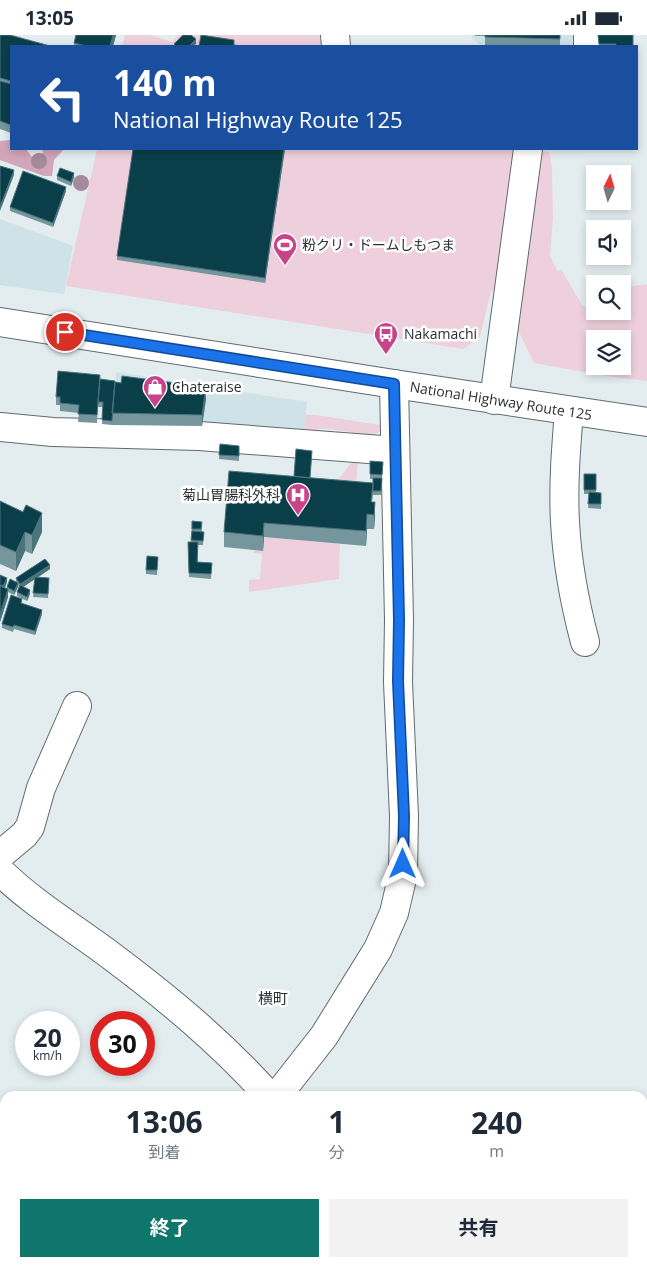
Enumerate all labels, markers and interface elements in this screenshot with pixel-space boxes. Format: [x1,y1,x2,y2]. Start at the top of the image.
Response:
text: 13:05 [25,5,74,31]
text: 140 m [113,59,217,106]
icon: left [30,65,95,130]
text: National Highway Route 125 [113,104,403,134]
north arrow [586,165,631,210]
map controls [586,165,631,375]
button: sound [586,220,631,265]
sports icon: 粉クリ・ドームしもつま [272,232,298,266]
place label: 粉クリ・ドームしもつま [302,235,455,254]
button: search [586,275,631,320]
pin [44,311,86,353]
icon: arrive [51,318,79,346]
bus stop icon: Nakamachi [373,321,399,355]
place label: Nakamachi [404,324,477,343]
button: layers [586,330,631,375]
shop icon: Chateraise [142,374,168,408]
place label: Chateraise [172,377,242,396]
street label: National Highway Route 125 [409,377,594,424]
hospital icon: 菊山胃腸科外科 [285,482,311,516]
place label: 菊山胃腸科外科 [182,485,280,504]
position arrow [376,837,428,889]
district label: 横町 [258,988,288,1008]
speed limit sign: 30 [90,1011,155,1076]
text: 20 [33,1020,62,1054]
text: km/h [33,1047,62,1064]
text: 13:06 [126,1101,203,1142]
text: 1 [328,1101,345,1142]
text: 240 [471,1102,522,1143]
text: m [489,1140,504,1162]
text: 到着 [148,1141,180,1163]
text: 分 [329,1141,345,1163]
button: 終了 [20,1199,319,1257]
button: 共有 [329,1199,628,1257]

